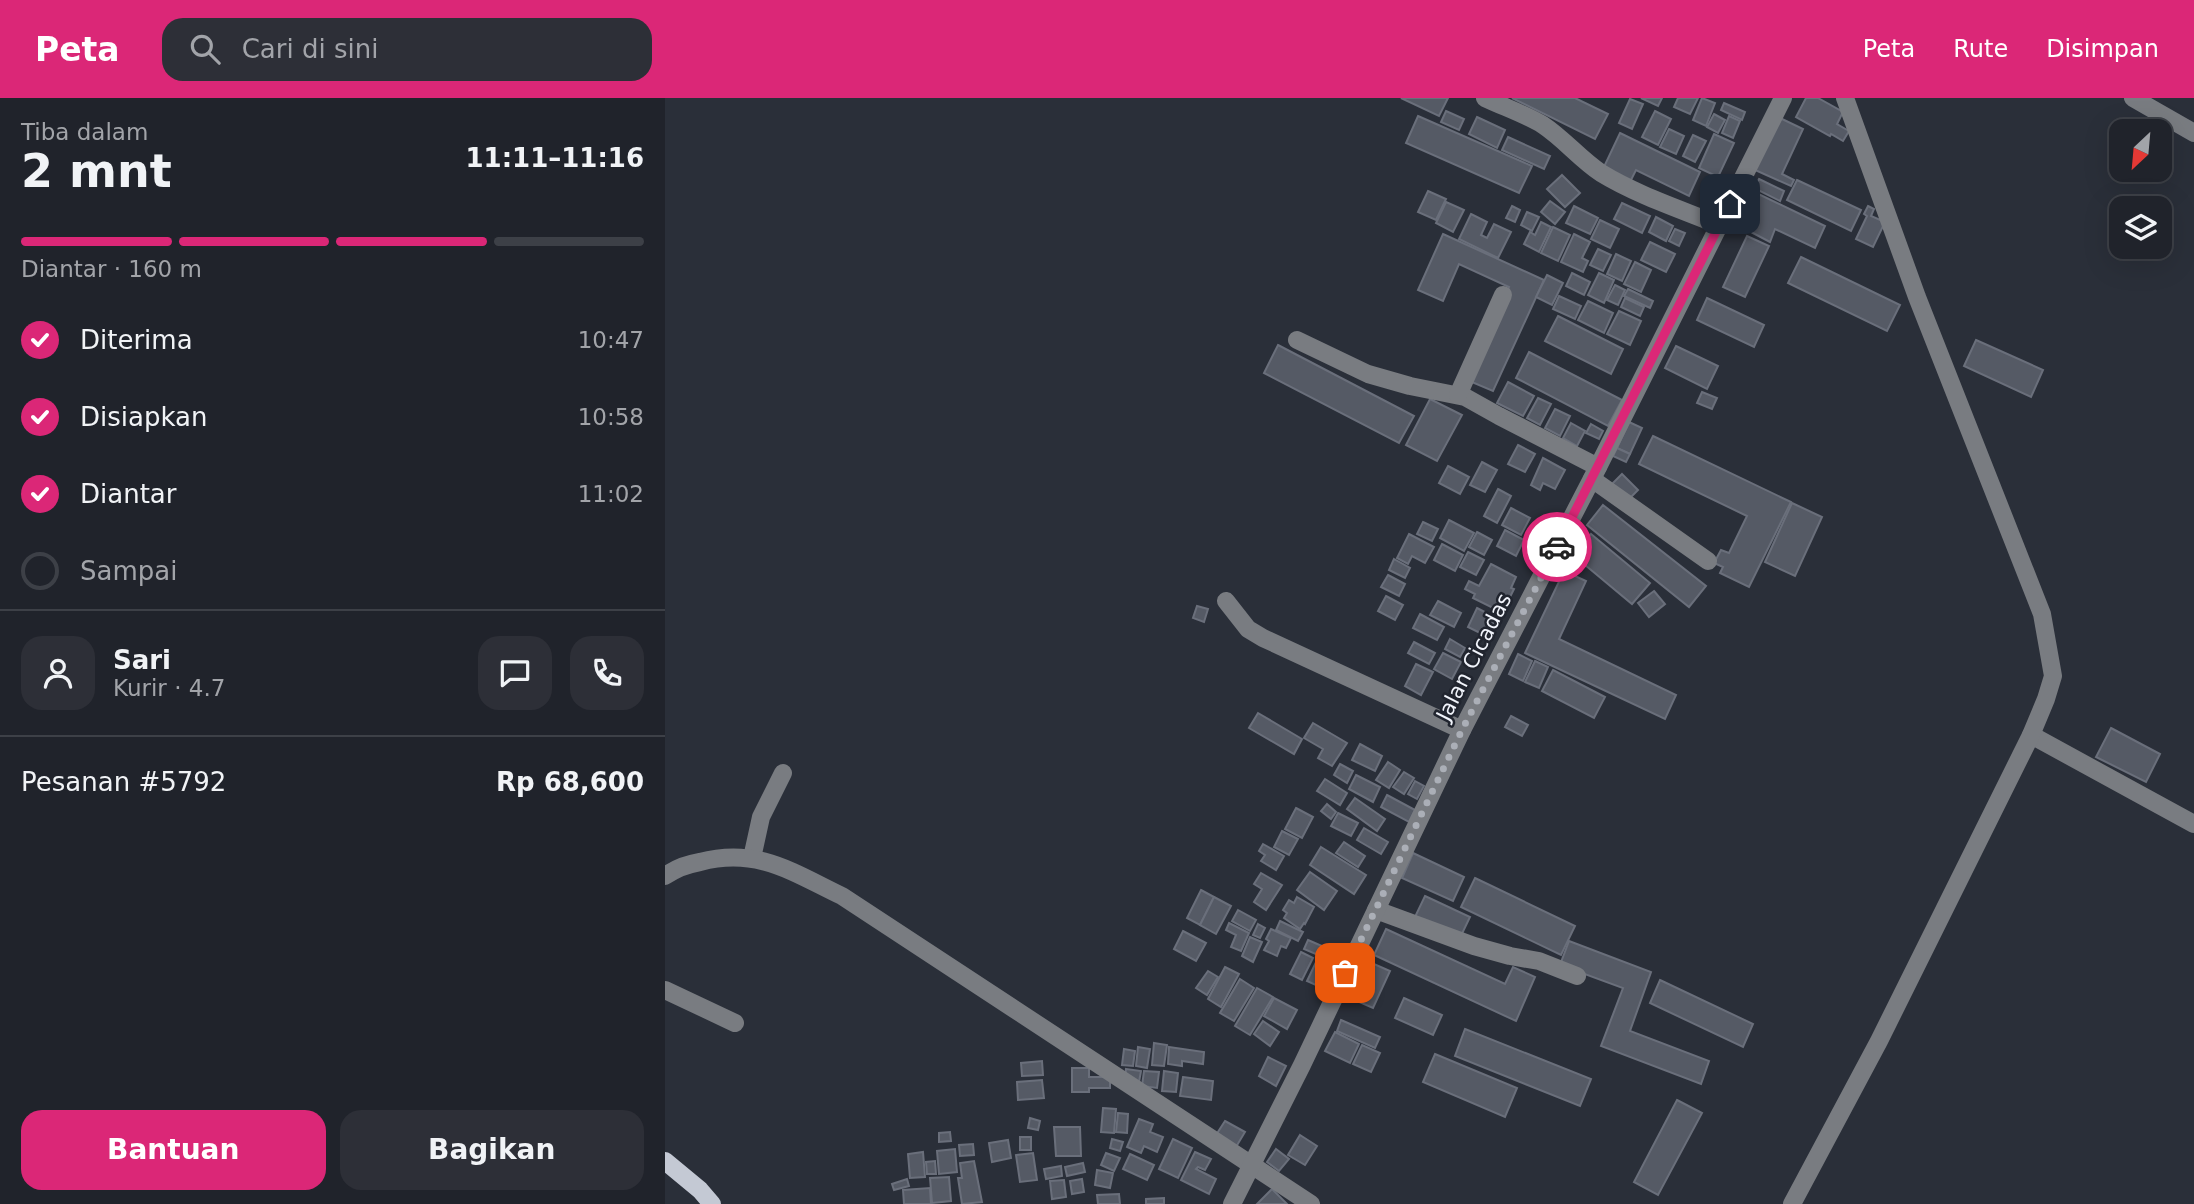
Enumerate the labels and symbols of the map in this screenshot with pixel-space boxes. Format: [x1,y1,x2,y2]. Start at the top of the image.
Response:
north arrow [2109,119,2172,182]
pin [1700,174,1760,234]
courier [1522,512,1592,582]
street label: Jalan Cicadas [1431,589,1516,727]
pin [1315,943,1375,1003]

